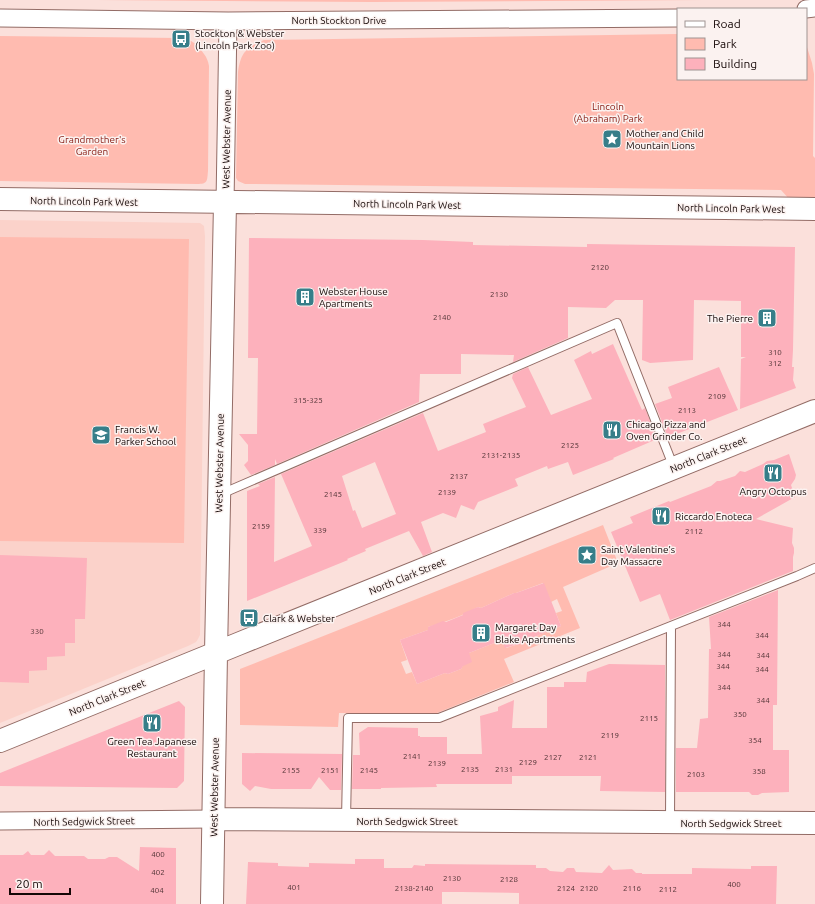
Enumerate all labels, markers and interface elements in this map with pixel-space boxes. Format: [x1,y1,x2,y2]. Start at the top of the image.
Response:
legend [677,8,807,80]
street label: North Stockton Drive [292,15,386,26]
text: Road [713,17,741,30]
bus stop icon: Stockton & Webster (Lincoln Park Zoo) [170,28,192,50]
place label: Stockton & Webster (Lincoln Park Zoo) [195,28,285,51]
text: Park [713,37,737,50]
text: Building [713,57,757,70]
street label: West Webster Avenue [220,89,233,189]
park label: Lincoln (Abraham) Park [573,101,643,124]
place icon: Mother and Child Mountain Lions [601,128,623,150]
place label: Mother and Child Mountain Lions [626,128,704,151]
park label: Grandmother's Garden [58,134,126,157]
street label: North Lincoln Park West [30,195,138,208]
street label: North Lincoln Park West [353,198,461,211]
street label: North Lincoln Park West [677,202,785,215]
house number: 2120 [591,263,610,272]
building icon: Webster House Apartments [294,286,316,308]
place label: Webster House Apartments [319,286,388,309]
house number: 2130 [490,290,509,299]
building icon: The Pierre [756,307,778,329]
house number: 2140 [433,313,452,322]
place label: The Pierre [707,313,753,324]
house number: 310 [768,348,782,357]
house number: 312 [768,359,782,368]
house number: 2109 [708,392,726,401]
house number: 315-325 [293,396,323,405]
house number: 2113 [678,406,696,415]
street label: West Webster Avenue [213,413,226,513]
restaurant icon: Chicago Pizza and Oven Grinder Co. [601,419,623,441]
place label: Chicago Pizza and Oven Grinder Co. [626,419,706,442]
school or university icon: Francis W. Parker School [90,424,112,446]
place label: Francis W. Parker School [115,424,177,447]
street label: North Clark Street [668,434,748,475]
house number: 2125 [561,441,579,450]
house number: 2131-2135 [482,451,520,460]
restaurant icon: Angry Octopus [762,462,784,484]
house number: 2137 [450,472,468,481]
place label: Angry Octopus [739,486,807,497]
house number: 2139 [438,488,456,497]
house number: 2145 [324,490,342,499]
restaurant icon: Riccardo Enoteca [650,505,672,527]
place label: Riccardo Enoteca [675,511,752,522]
house number: 2159 [252,522,270,531]
house number: 339 [313,526,327,535]
house number: 2112 [685,527,703,536]
place icon: Saint Valentine's Day Massacre [576,544,598,566]
place label: Saint Valentine's Day Massacre [601,544,675,567]
street label: North Clark Street [367,556,447,597]
bus stop icon: Clark & Webster [238,607,260,629]
place label: Clark & Webster [263,613,335,624]
house number: 344 [717,620,731,629]
building icon: Margaret Day Blake Apartments [470,622,492,644]
place label: Margaret Day Blake Apartments [495,622,575,645]
house number: 330 [30,627,44,636]
house number: 344 [755,631,769,640]
house number: 344 [717,650,731,659]
house number: 344 [756,651,770,660]
house number: 344 [716,662,730,671]
house number: 344 [755,665,769,674]
street label: North Clark Street [67,677,147,718]
house number: 344 [717,683,731,692]
house number: 344 [756,696,770,705]
house number: 350 [733,710,747,719]
restaurant icon: Green Tea Japanese Restaurant [141,712,163,734]
house number: 2115 [640,714,658,723]
house number: 2119 [601,731,619,740]
place label: Green Tea Japanese Restaurant [107,736,197,759]
house number: 354 [748,736,762,745]
street label: West Webster Avenue [208,737,221,837]
house number: 2141 [403,752,421,761]
house number: 2127 [544,753,562,762]
house number: 2121 [579,753,597,762]
house number: 2129 [519,758,537,767]
house number: 2139 [428,759,446,768]
house number: 2135 [461,765,479,774]
house number: 2131 [495,765,513,774]
house number: 2155 [282,766,300,775]
house number: 2151 [321,766,339,775]
house number: 2145 [360,766,378,775]
house number: 358 [752,767,766,776]
house number: 2103 [687,770,705,779]
street label: North Sedgwick Street [33,815,135,828]
street label: North Sedgwick Street [356,816,458,827]
street label: North Sedgwick Street [680,818,782,829]
house number: 400 [151,850,165,859]
house number: 402 [151,868,165,877]
scale bar [10,870,70,896]
house number: 2130 [443,874,462,883]
house number: 2128 [500,875,519,884]
text: 20 m [16,877,43,890]
house number: 400 [727,880,741,889]
house number: 401 [287,883,301,892]
house number: 2138-2140 [395,884,434,893]
house number: 2124 [557,884,576,893]
house number: 2120 [580,884,599,893]
house number: 2116 [623,884,642,893]
house number: 2112 [659,885,677,894]
house number: 404 [150,886,164,895]

